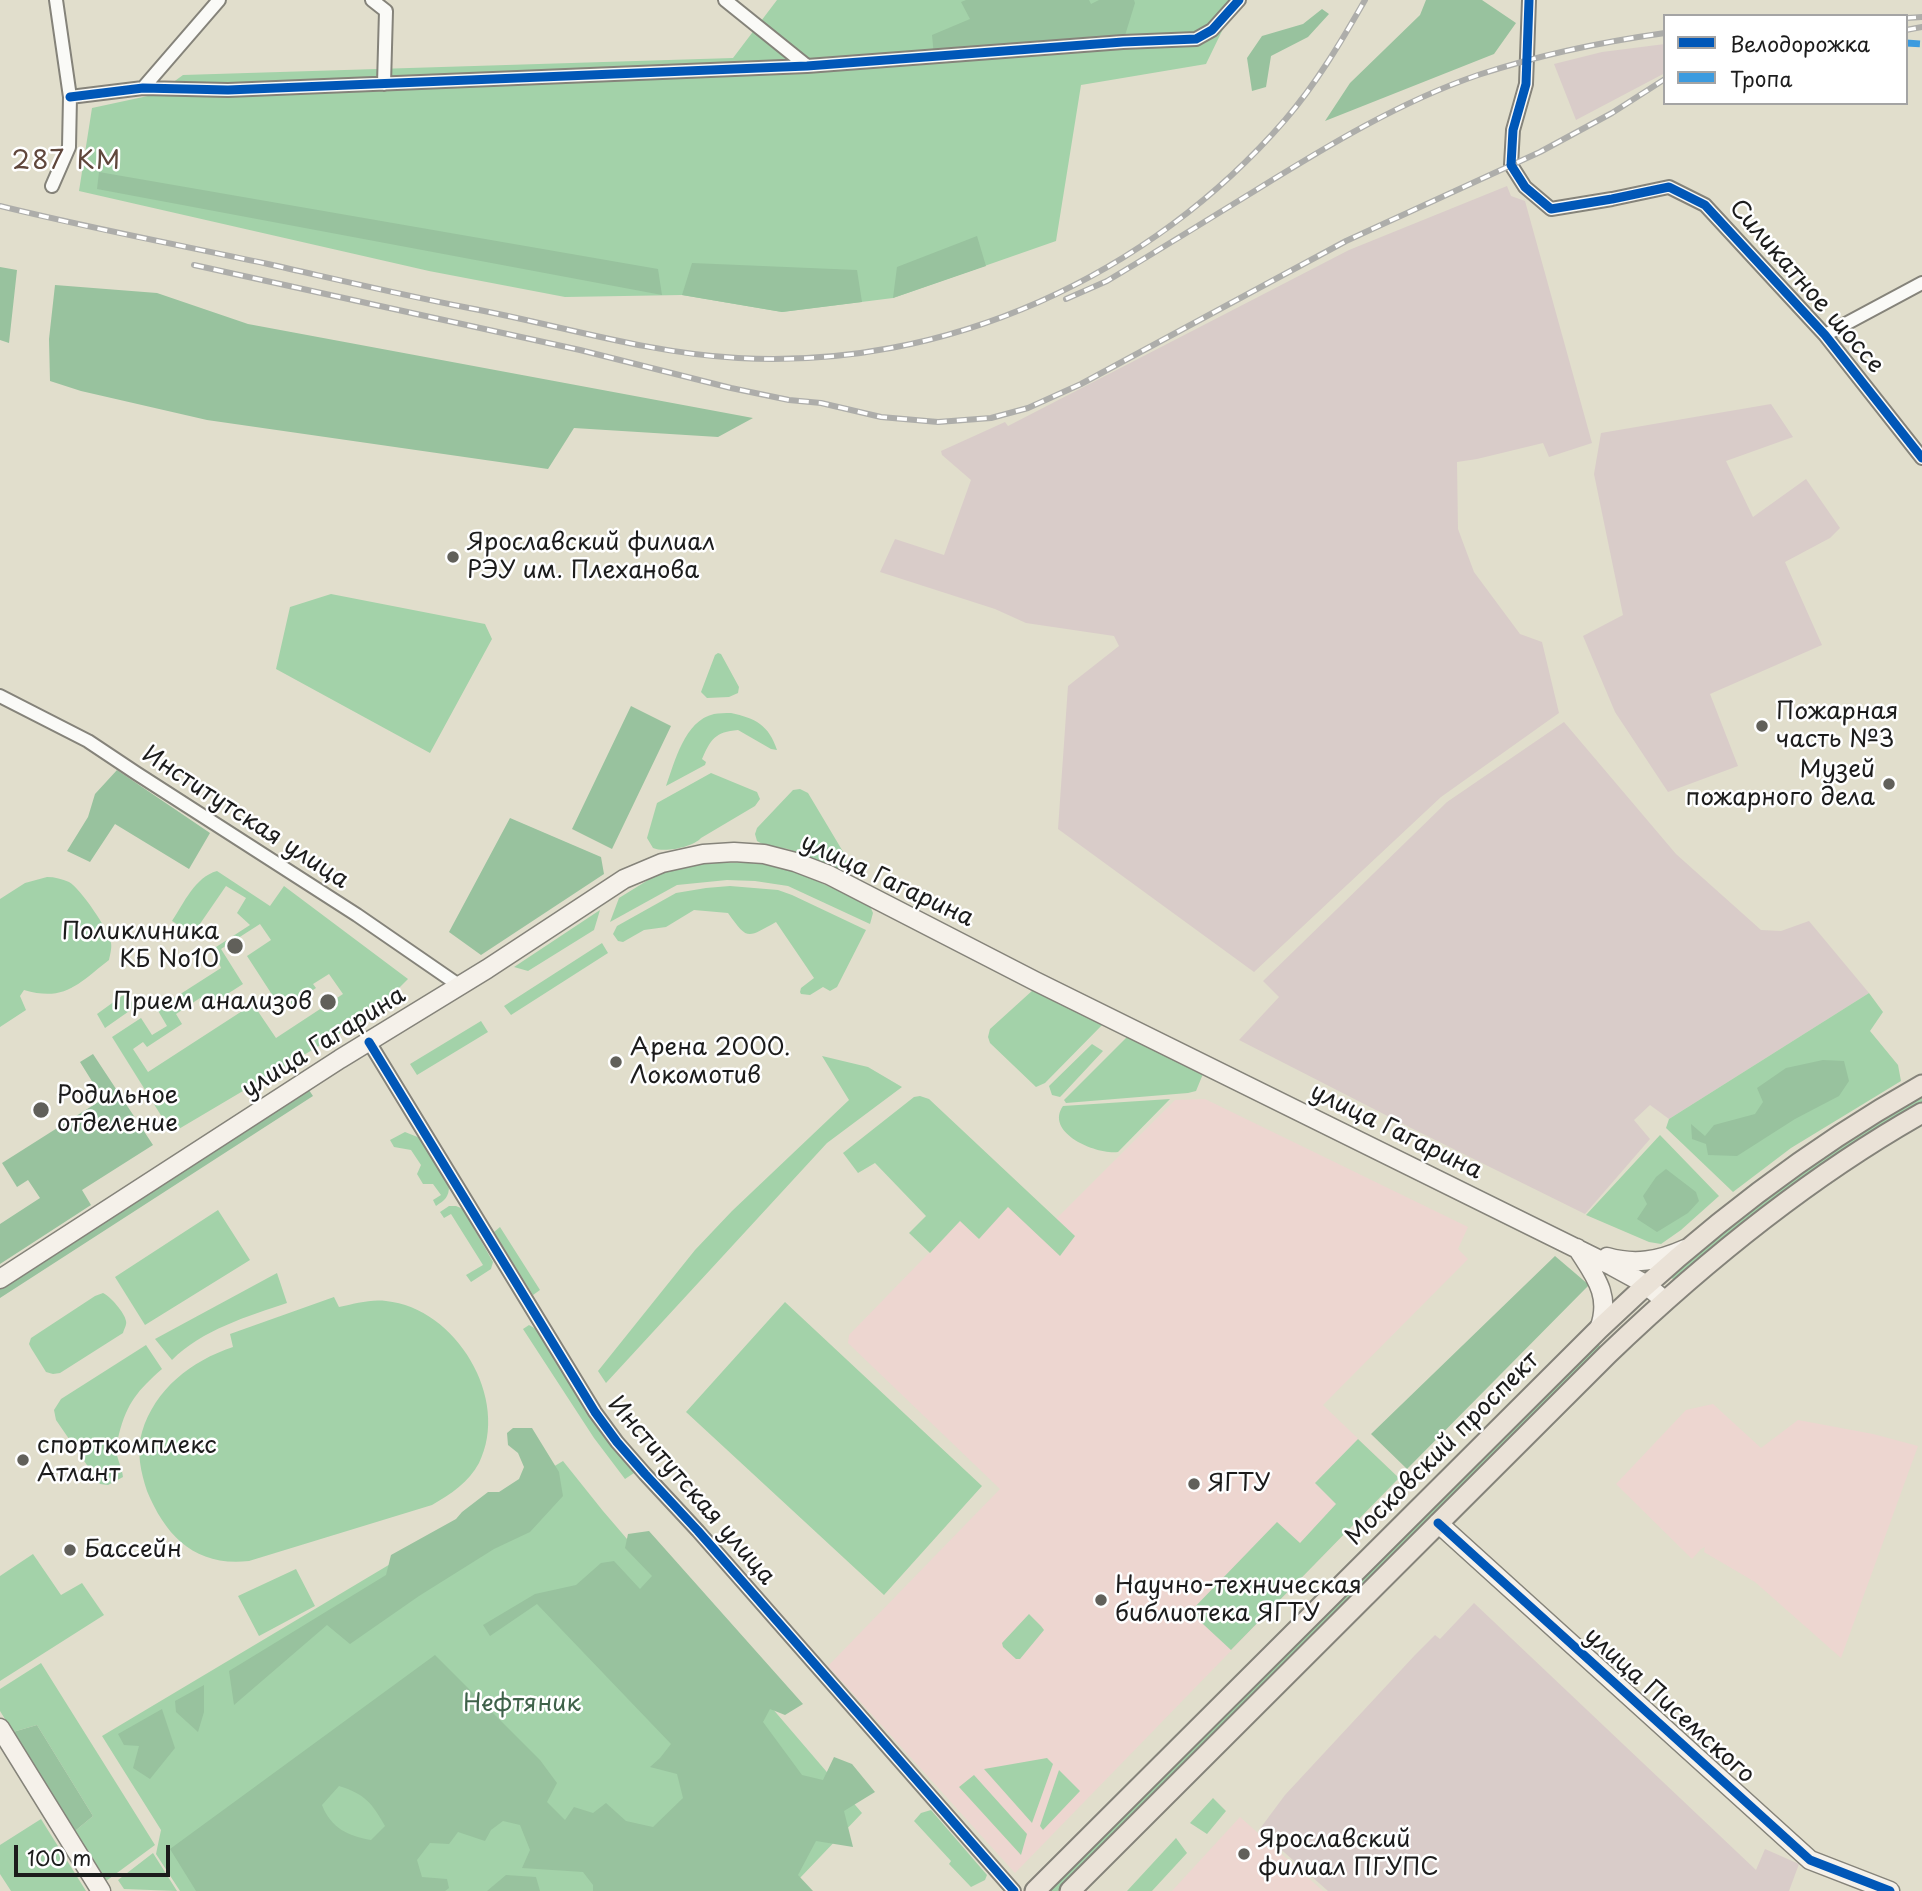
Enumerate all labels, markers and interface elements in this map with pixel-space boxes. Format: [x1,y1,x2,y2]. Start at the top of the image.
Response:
legend [1663,14,1908,105]
text: Велодорожка [1730,27,1870,59]
text: Тропа [1730,62,1792,94]
district label: 287 КМ [13,146,121,178]
street label: Силикатное шоссе [1723,194,1889,380]
place label: Ярославский филиал РЭУ им. Плеханова [467,529,715,585]
marker: Ярославский филиал РЭУ им. Плеханова [445,549,461,565]
place label: Пожарная часть №3 [1776,698,1899,754]
marker: Пожарная часть №3 [1754,718,1770,734]
street label: Институтская улица [136,740,354,896]
place label: Музей пожарного дела [1686,756,1875,812]
marker: Музей пожарного дела [1881,776,1897,792]
street label: улица Гагарина [796,828,978,934]
place label: Поликлиника КБ No10 [62,918,219,974]
marker: Поликлиника КБ No10 [225,936,245,956]
street label: улица Гагарина [237,981,411,1105]
place label: Прием анализов [113,988,312,1016]
marker: Прием анализов [318,992,338,1012]
place label: Арена 2000. Локомотив [630,1034,791,1090]
marker: Арена 2000. Локомотив [608,1054,624,1070]
street label: улица Гагарина [1305,1078,1487,1186]
place label: Родильное отделение [57,1082,178,1138]
marker: Родильное отделение [31,1100,51,1120]
street label: Московский проспект [1340,1346,1546,1552]
street label: Институтская улица [601,1391,781,1591]
place label: спорткомплекс Атлант [37,1432,217,1488]
marker: спорткомплекс Атлант [15,1452,31,1468]
place label: ЯГТУ [1208,1470,1271,1498]
marker: ЯГТУ [1186,1476,1202,1492]
place label: Бассейн [84,1536,182,1564]
marker: Бассейн [62,1542,78,1558]
place label: Научно-техническая библиотека ЯГТУ [1115,1572,1362,1628]
marker: Научно-техническая библиотека ЯГТУ [1093,1592,1109,1608]
street label: улица Писемского [1578,1622,1760,1790]
park label: Нефтяник [463,1690,581,1718]
place label: Ярославский филиал ПГУПС [1258,1826,1439,1882]
scale bar [18,1832,173,1876]
text: 100 m [27,1841,91,1873]
marker: Ярославский филиал ПГУПС [1236,1846,1252,1862]

